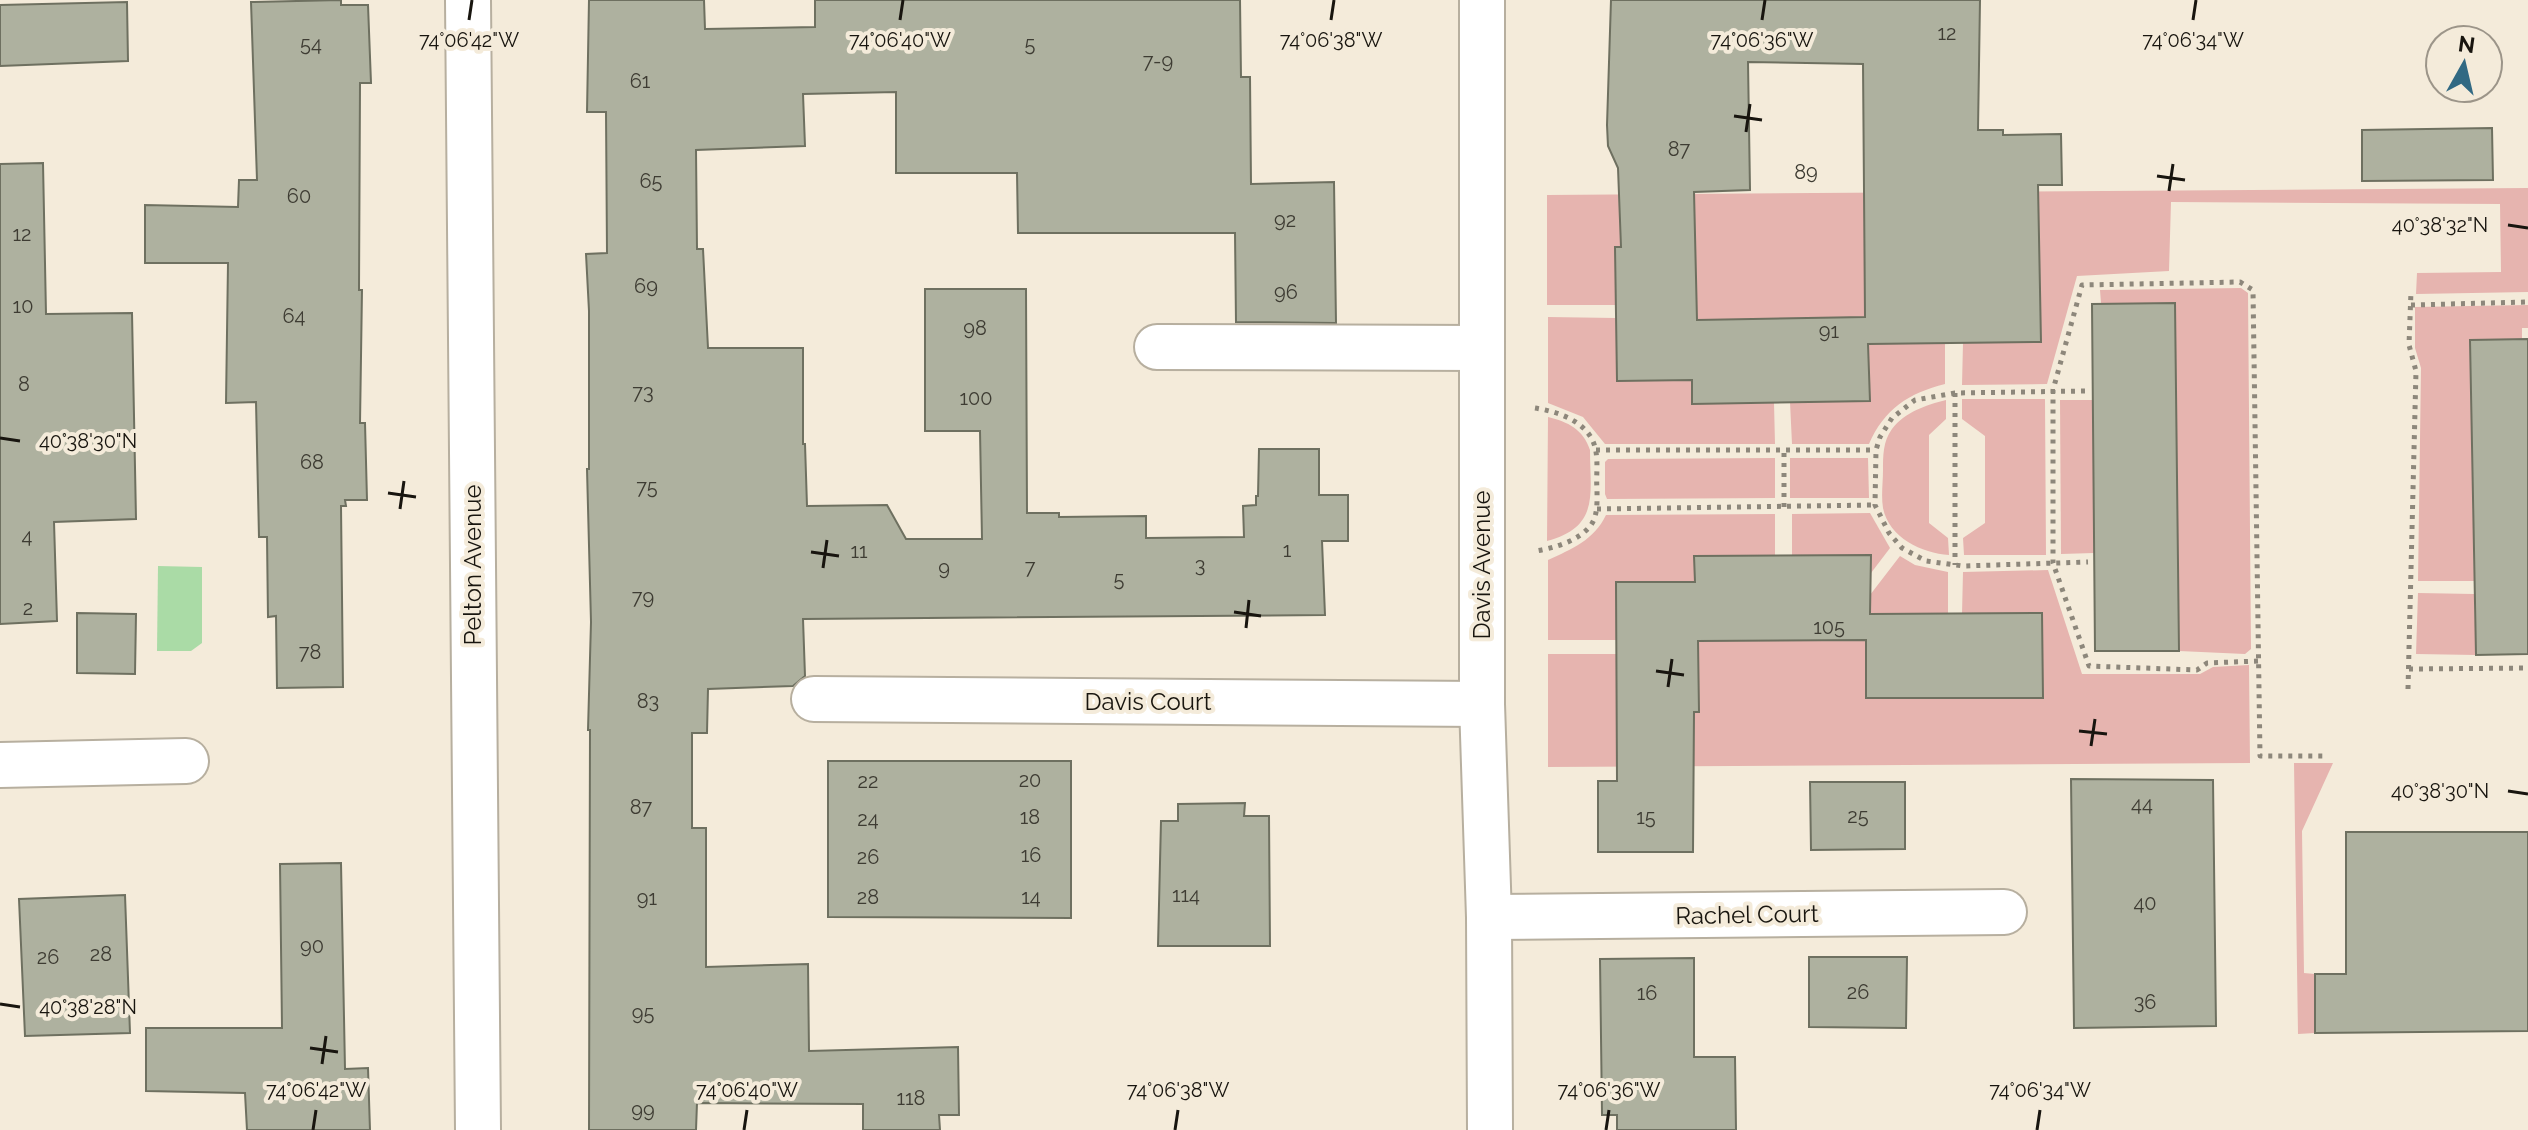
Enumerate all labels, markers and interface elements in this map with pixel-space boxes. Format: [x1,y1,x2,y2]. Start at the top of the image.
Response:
house number: 12 [1938,21,1956,45]
north arrow [2424,24,2504,104]
text: 74°06'42"W [419,28,519,52]
text: 74°06'40"W [849,28,951,52]
text: 74°06'38"W [1280,28,1382,52]
text: 74°06'36"W [1711,28,1814,52]
text: 74°06'34"W [2142,28,2244,52]
text: N [2457,30,2477,58]
house number: 54 [300,32,322,56]
house number: 5 [1025,32,1036,56]
house number: 7-9 [1143,49,1173,73]
house number: 61 [630,69,651,93]
house number: 87 [1668,137,1691,161]
house number: 89 [1794,160,1818,184]
house number: 65 [640,169,663,193]
house number: 60 [287,184,311,208]
house number: 92 [1274,208,1296,232]
text: 40°38'32"N [2392,213,2488,237]
house number: 12 [13,222,31,246]
house number: 69 [634,274,658,298]
house number: 96 [1274,280,1298,304]
house number: 10 [13,294,33,318]
house number: 64 [283,304,306,328]
house number: 98 [963,316,987,340]
house number: 91 [1819,319,1840,343]
house number: 8 [18,372,30,396]
house number: 73 [632,380,654,404]
house number: 100 [959,386,993,410]
text: 40°38'30"N [39,429,137,453]
house number: 68 [300,450,324,474]
house number: 75 [636,475,658,499]
street label: Pelton Avenue [458,484,487,646]
street label: Davis Avenue [1467,491,1496,639]
house number: 4 [22,524,33,548]
house number: 1 [1283,538,1292,562]
house number: 11 [850,539,868,563]
house number: 3 [1195,553,1205,577]
house number: 7 [1025,555,1036,579]
house number: 9 [938,556,950,580]
house number: 5 [1114,567,1125,591]
house number: 79 [632,585,654,609]
house number: 2 [23,596,33,620]
house number: 105 [1813,615,1845,639]
house number: 78 [299,640,321,664]
street label: Davis Court [1085,687,1211,716]
house number: 83 [637,689,659,713]
house number: 20 [1019,768,1041,792]
house number: 22 [858,769,878,793]
text: 40°38'30"N [2391,779,2489,803]
house number: 44 [2131,792,2153,816]
house number: 87 [630,795,653,819]
house number: 25 [1847,804,1869,828]
house number: 18 [1020,805,1040,829]
house number: 15 [1636,805,1656,829]
house number: 24 [857,807,879,831]
house number: 16 [1021,843,1041,867]
house number: 26 [857,845,879,869]
house number: 114 [1172,883,1200,907]
house number: 28 [857,885,879,909]
house number: 14 [1021,885,1041,909]
house number: 91 [637,886,658,910]
house number: 40 [2133,891,2157,915]
street label: Rachel Court [1675,899,1819,930]
house number: 90 [300,934,324,958]
house number: 28 [90,942,112,966]
house number: 26 [37,945,59,969]
house number: 26 [1847,980,1869,1004]
house number: 16 [1637,981,1657,1005]
house number: 36 [2134,990,2156,1014]
text: 40°38'28"N [39,995,137,1019]
house number: 95 [632,1001,654,1025]
text: 74°06'42"W [266,1078,366,1102]
text: 74°06'40"W [696,1078,798,1102]
text: 74°06'38"W [1127,1078,1229,1102]
text: 74°06'36"W [1558,1078,1661,1102]
text: 74°06'34"W [1989,1078,2091,1102]
house number: 118 [897,1086,925,1110]
house number: 99 [631,1098,655,1122]

